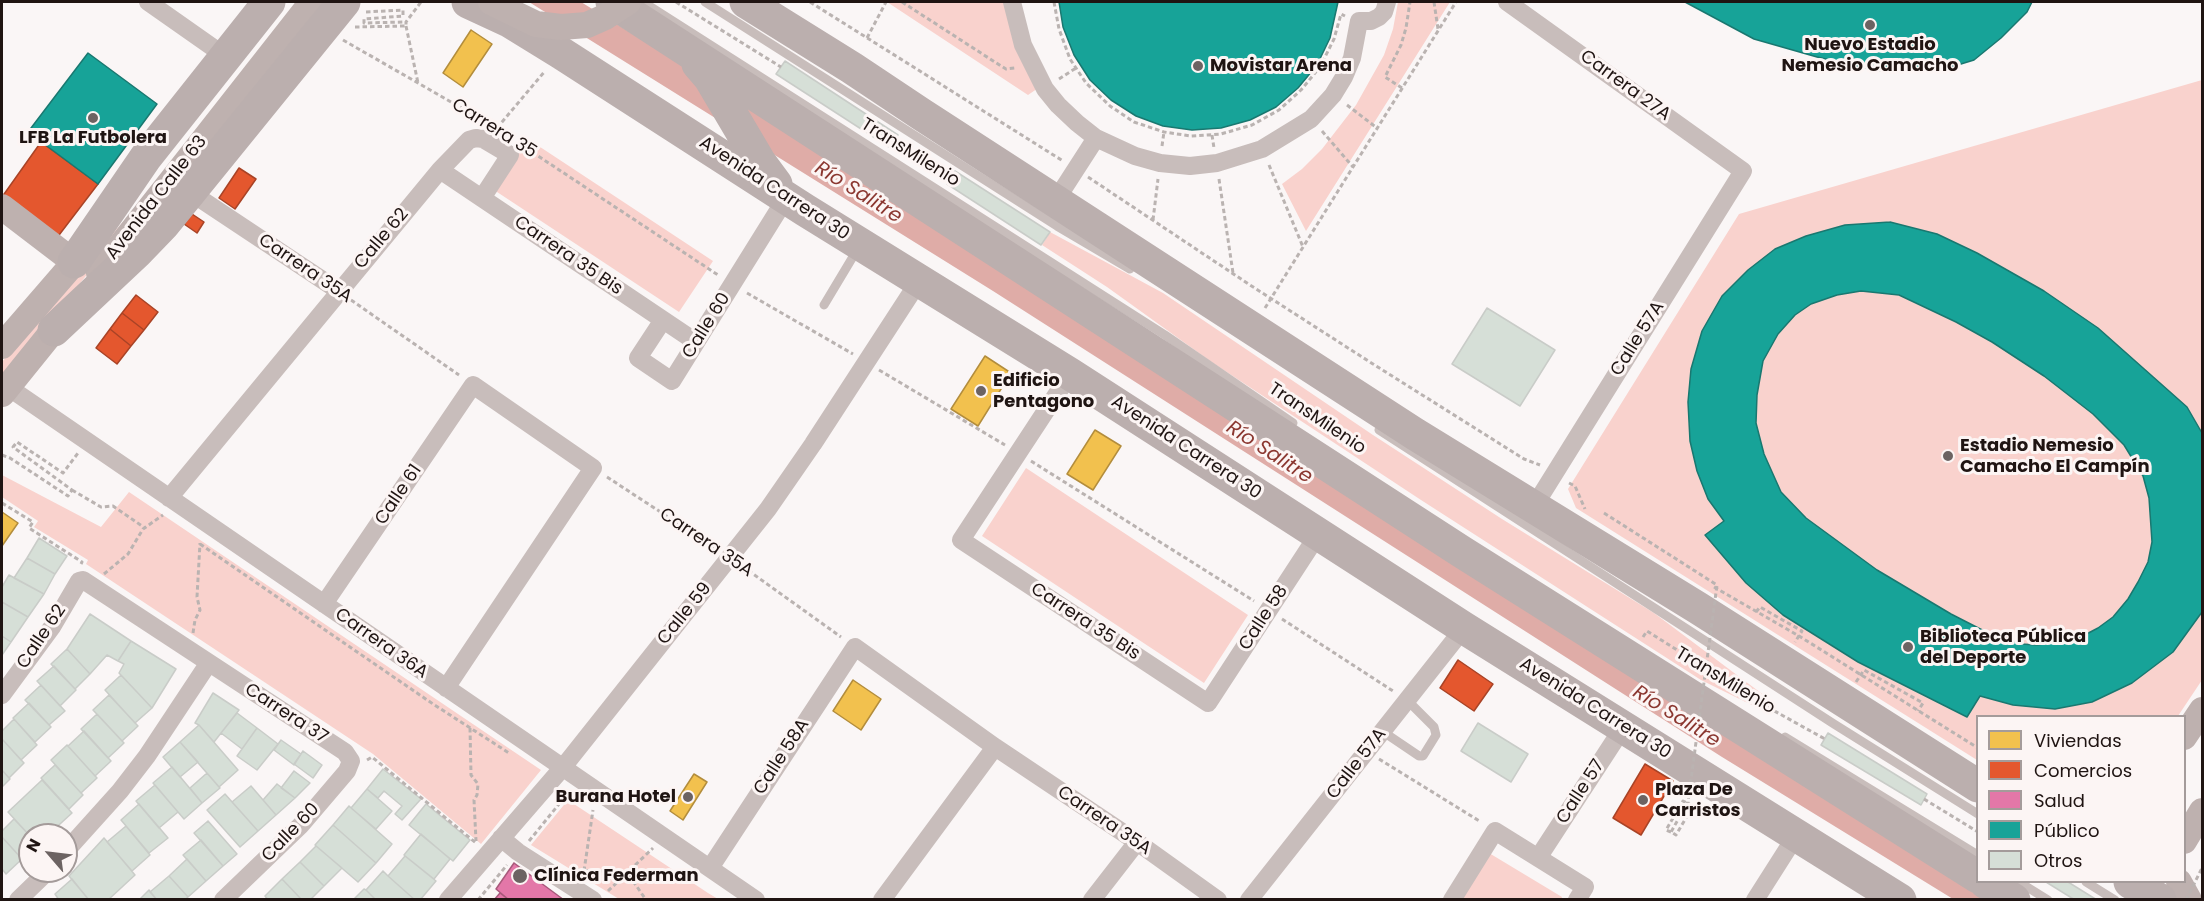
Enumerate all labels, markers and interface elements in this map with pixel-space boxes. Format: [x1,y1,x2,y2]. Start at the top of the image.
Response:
marker: Nuevo Estadio Nemesio Camacho [1863,18,1877,32]
place label: Nuevo Estadio Nemesio Camacho [1781,34,1959,76]
street label: Carrera 27A [1576,46,1674,126]
place label: Movistar Arena [1210,55,1352,77]
marker: Movistar Arena [1191,59,1205,73]
street label: Carrera 35 [447,94,541,164]
marker: LFB La Futbolera [86,111,100,125]
street label: TransMilenio [857,114,963,192]
place label: LFB La Futbolera [19,127,167,149]
street label: Avenida Calle 63 [102,132,212,264]
street label: Avenida Carrera 30 [695,132,853,246]
water label: Río Salitre [810,157,906,229]
street label: Calle 62 [350,204,414,274]
street label: Carrera 35 Bis [510,212,626,300]
street label: Carrera 35A [254,230,356,308]
street label: Calle 60 [678,289,736,363]
street label: Calle 57A [1607,298,1669,380]
place label: Edificio Pentagono [993,370,1094,412]
street label: TransMilenio [1264,379,1370,459]
marker: Edificio Pentagono [974,384,988,398]
street label: Avenida Carrera 30 [1107,391,1265,505]
water label: Río Salitre [1221,416,1317,490]
place label: Estadio Nemesio Camacho El Campín [1960,435,2150,478]
marker: Estadio Nemesio Camacho El Campín [1941,449,1955,463]
street label: Calle 61 [371,461,427,529]
street label: Carrera 35A [655,504,757,582]
street label: Calle 59 [653,579,717,649]
street label: Carrera 35 Bis [1026,579,1144,665]
street label: Calle 58 [1235,581,1293,655]
street label: Calle 62 [13,601,71,673]
street label: Carrera 36A [330,604,432,684]
place label: Biblioteca Pública del Deporte [1920,626,2086,668]
marker: Biblioteca Pública del Deporte [1901,640,1915,654]
street label: TransMilenio [1671,643,1779,719]
street label: Avenida Carrera 30 [1515,654,1675,764]
street label: Carrera 37 [240,679,332,749]
water label: Río Salitre [1628,681,1724,753]
street label: Calle 58A [750,715,814,799]
legend [1976,715,2186,883]
street label: Calle 57A [1323,724,1391,804]
text: Viviendas [2034,728,2122,753]
street label: Calle 57 [1552,756,1610,828]
text: Comercios [2034,758,2132,783]
place label: Plaza De Carristos [1655,779,1741,822]
street label: Carrera 35A [1053,782,1155,860]
place label: Burana Hotel [556,786,676,808]
text: Salud [2034,788,2085,813]
marker: Burana Hotel [681,790,695,804]
marker: Plaza De Carristos [1636,793,1650,807]
street label: Calle 60 [258,799,324,867]
text: Público [2034,818,2099,843]
north arrow [18,823,78,883]
text: N [20,835,46,856]
text: Otros [2034,848,2082,873]
place label: Clínica Federman [534,865,699,887]
marker: Clínica Federman [511,867,529,885]

